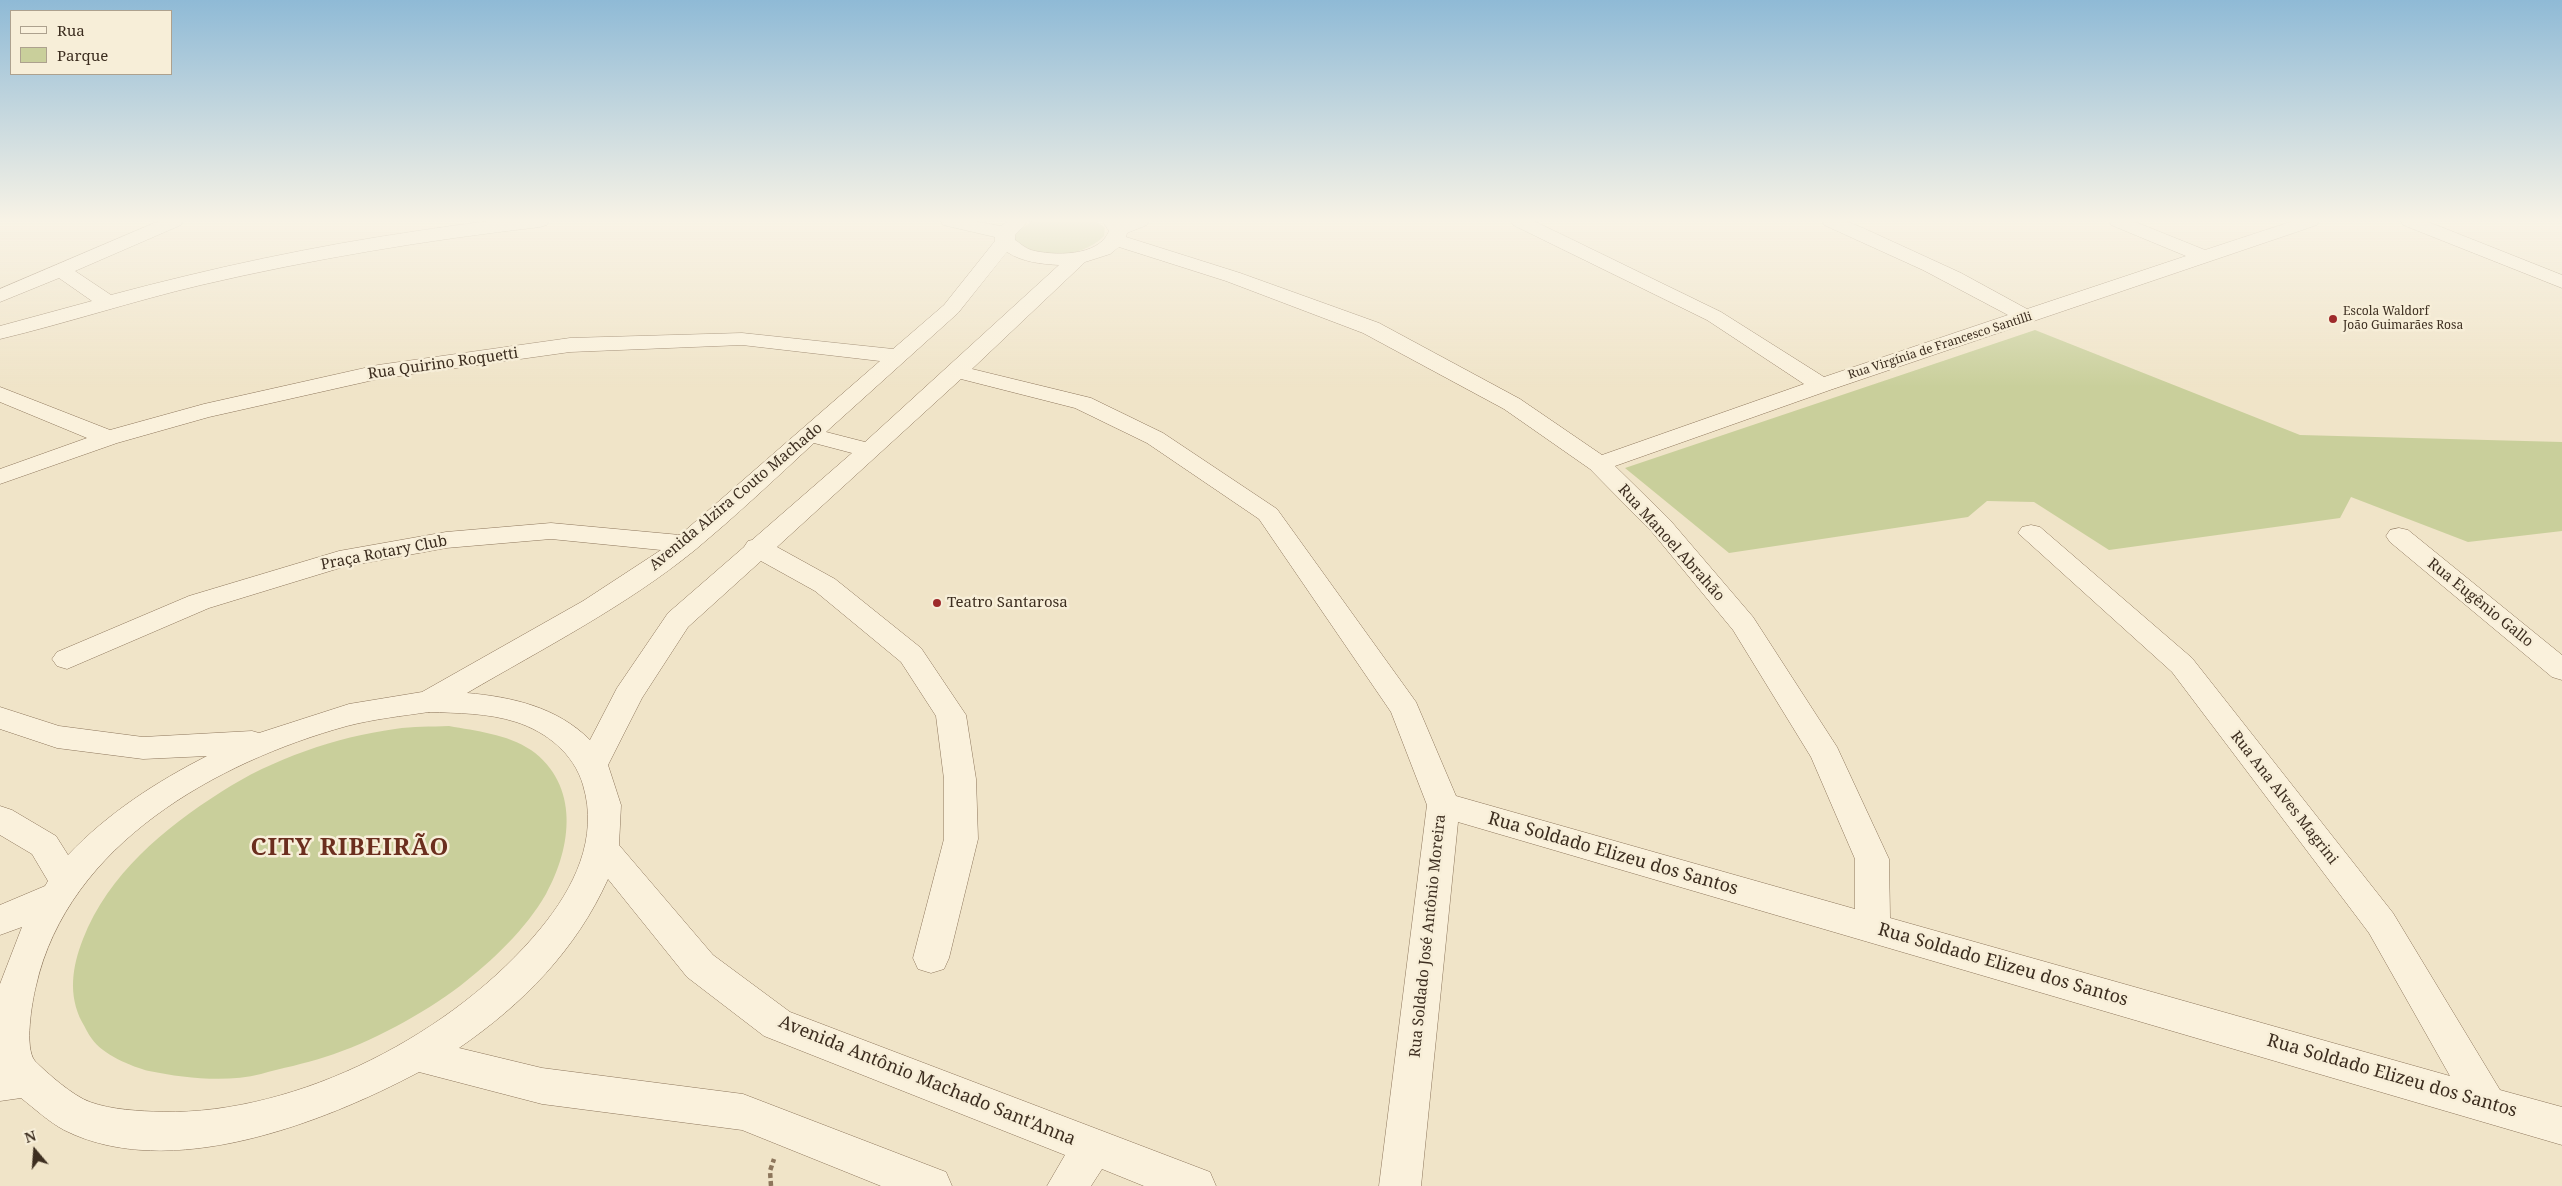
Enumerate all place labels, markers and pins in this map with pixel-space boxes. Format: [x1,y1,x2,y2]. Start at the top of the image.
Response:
place label: Escola Waldorf João Guimarães Rosa [2343,305,2463,333]
marker: Escola Waldorf João Guimarães Rosa [2327,313,2339,325]
place label: Teatro Santarosa [947,594,1068,612]
marker: Teatro Santarosa [931,597,943,609]

